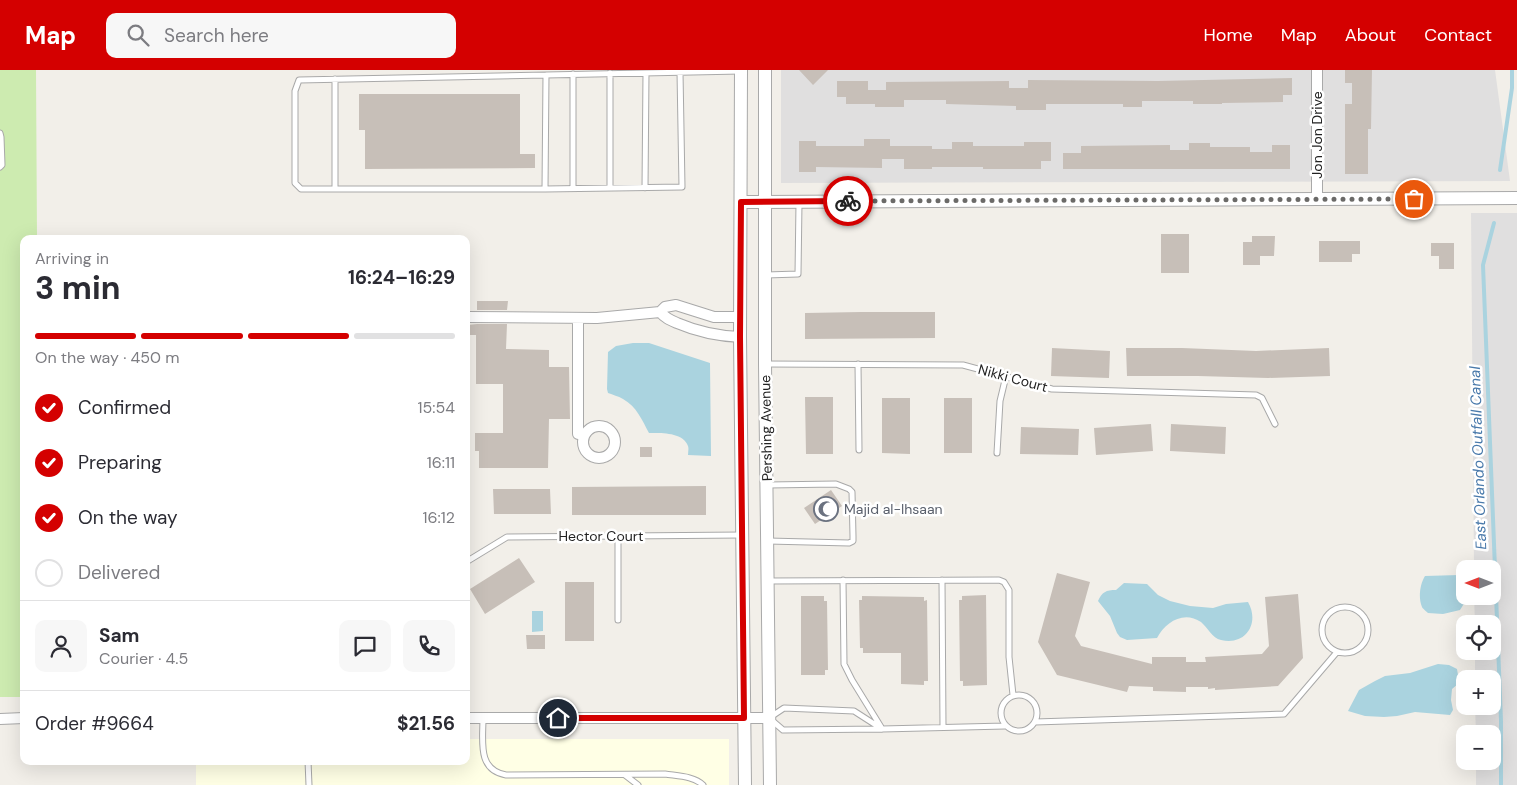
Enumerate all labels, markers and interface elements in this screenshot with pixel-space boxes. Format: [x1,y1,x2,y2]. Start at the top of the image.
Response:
search box [106,13,456,58]
text: Map [25,20,76,51]
icon: search [124,21,152,49]
text: Search here [164,23,269,48]
text: Home [1203,23,1253,47]
text: Map [1281,23,1317,47]
text: About [1345,23,1396,47]
text: Contact [1424,23,1492,47]
street label: Jon Jon Drive [1308,91,1326,179]
courier [823,176,873,226]
pin [1393,178,1435,220]
icon: bag [1400,185,1428,213]
icon: bike [834,187,862,215]
text: Arriving in [35,248,109,269]
text: 16:24–16:29 [348,265,455,290]
text: 3 min [35,267,120,309]
text: On the way · 450 m [35,347,180,368]
street label: Nikki Court [976,360,1050,396]
water label: East Orlando Outfall Canal [1465,365,1491,550]
street label: Pershing Avenue [756,375,776,481]
icon: check [35,394,63,422]
text: Confirmed [78,395,171,420]
text: 15:54 [418,397,455,418]
icon: check [35,449,63,477]
text: Preparing [78,450,162,475]
text: 16:11 [427,452,455,473]
mosque icon: Majid al-Ihsaan [813,496,839,522]
place label: Majid al-Ihsaan [844,500,943,518]
icon: check [35,504,63,532]
text: On the way [78,505,178,530]
text: 16:12 [423,507,455,528]
street label: Hector Court [559,527,643,545]
text: Delivered [78,560,160,585]
north arrow [1456,560,1501,605]
map controls [1456,560,1501,770]
button: locate [1456,615,1501,660]
button: person [35,620,87,672]
button: chat [339,620,391,672]
button: phone [403,620,455,672]
text: Sam [99,623,140,648]
text: Courier · 4.5 [99,648,188,669]
button: + [1456,670,1501,715]
pin [537,697,579,739]
icon: home [544,704,572,732]
text: Order #9664 [35,711,154,736]
text: $21.56 [397,711,455,736]
button: − [1456,725,1501,770]

